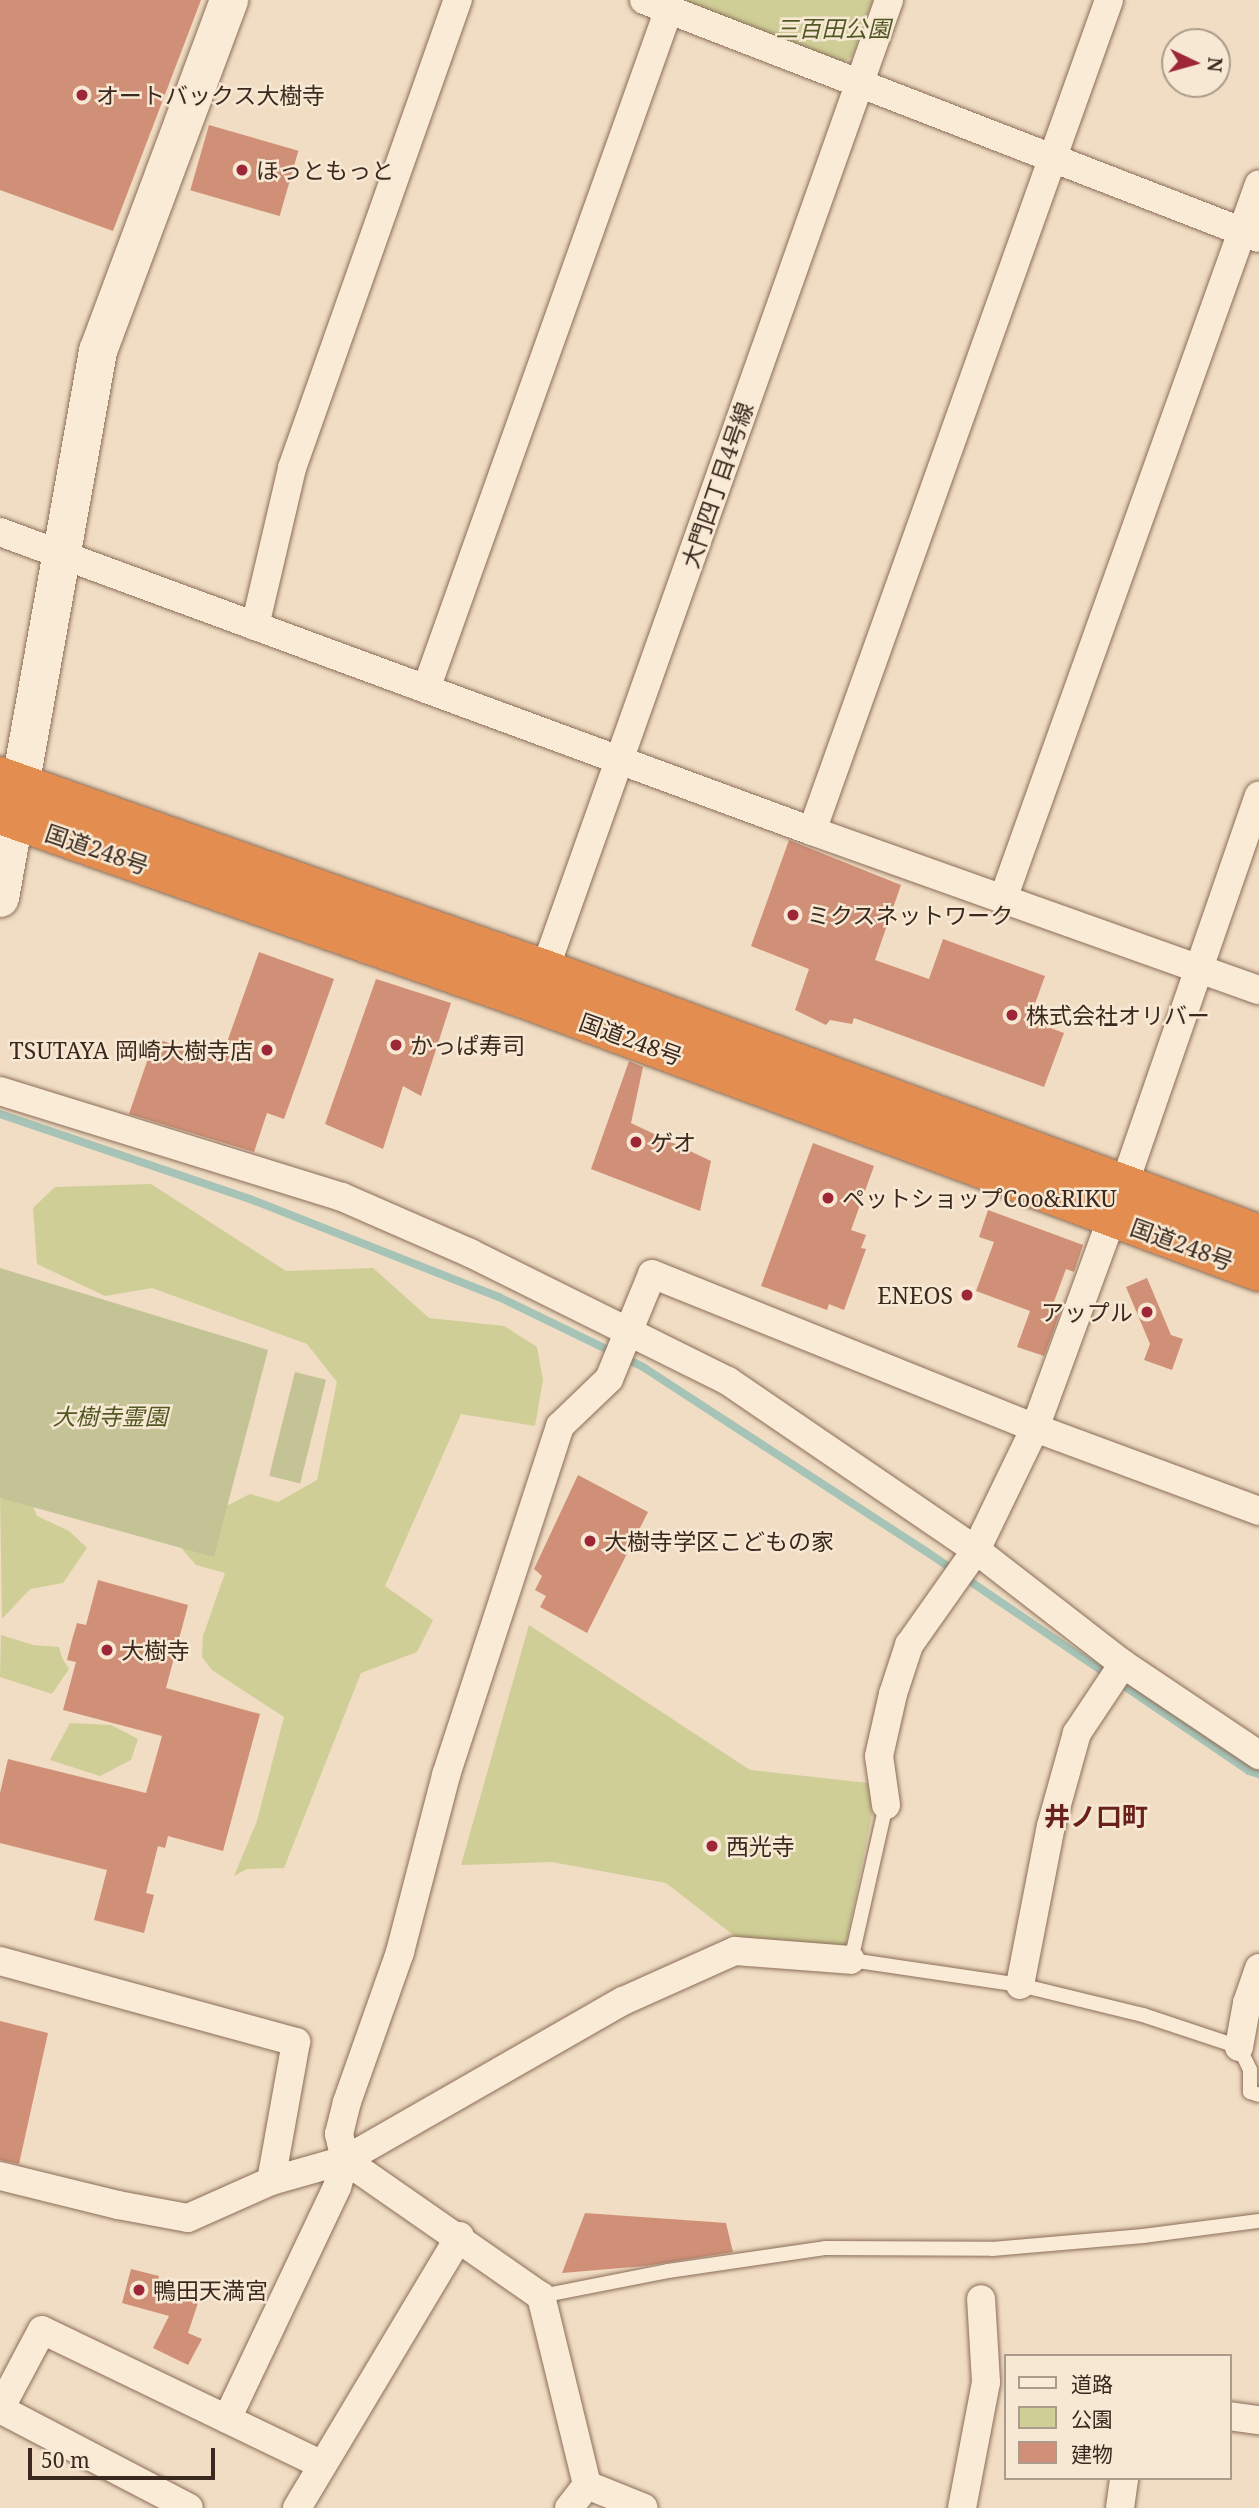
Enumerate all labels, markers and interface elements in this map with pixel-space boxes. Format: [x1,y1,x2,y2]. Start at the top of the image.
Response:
park label: 三百田公園 [776,14,890,42]
north arrow [1161,28,1231,98]
text: N [1201,56,1229,73]
place label: オートバックス大樹寺 [96,81,326,109]
marker: オートバックス大樹寺 [74,87,90,103]
place label: ほっともっと [256,156,394,184]
marker: ほっともっと [234,162,250,178]
street label: 大門四丁目4号線 [676,398,758,572]
street label: 国道248号 [42,818,152,880]
place label: ミクスネットワーク [807,901,1014,929]
marker: ミクスネットワーク [785,907,801,923]
place label: 株式会社オリバー [1026,1001,1210,1029]
marker: 株式会社オリバー [1004,1007,1020,1023]
street label: 国道248号 [576,1008,686,1070]
place label: かっぱ寿司 [410,1031,525,1059]
place label: TSUTAYA 岡崎大樹寺店 [10,1036,253,1064]
marker: かっぱ寿司 [388,1037,404,1053]
marker: TSUTAYA 岡崎大樹寺店 [259,1042,275,1058]
place label: ゲオ [650,1128,696,1156]
marker: ゲオ [628,1134,644,1150]
place label: ペットショップCoo&RIKU [842,1184,1117,1212]
marker: ペットショップCoo&RIKU [820,1190,836,1206]
street label: 国道248号 [1127,1213,1237,1275]
place label: ENEOS [877,1281,953,1309]
marker: ENEOS [959,1287,975,1303]
place label: アップル [1041,1298,1133,1326]
marker: アップル [1139,1304,1155,1320]
park label: 大樹寺霊園 [53,1402,167,1430]
place label: 大樹寺学区こどもの家 [604,1527,834,1555]
marker: 大樹寺学区こどもの家 [582,1533,598,1549]
place label: 大樹寺 [121,1636,190,1664]
marker: 大樹寺 [99,1642,115,1658]
district label: 井ノ口町 [1044,1801,1148,1833]
place label: 西光寺 [726,1832,795,1860]
marker: 西光寺 [704,1838,720,1854]
place label: 鴨田天満宮 [153,2276,268,2304]
marker: 鴨田天満宮 [131,2282,147,2298]
legend [1004,2354,1231,2480]
text: 道路 [1071,2370,1113,2398]
text: 公園 [1071,2405,1113,2433]
scale bar [32,2434,219,2478]
text: 建物 [1071,2440,1113,2468]
text: 50 m [41,2446,90,2474]

